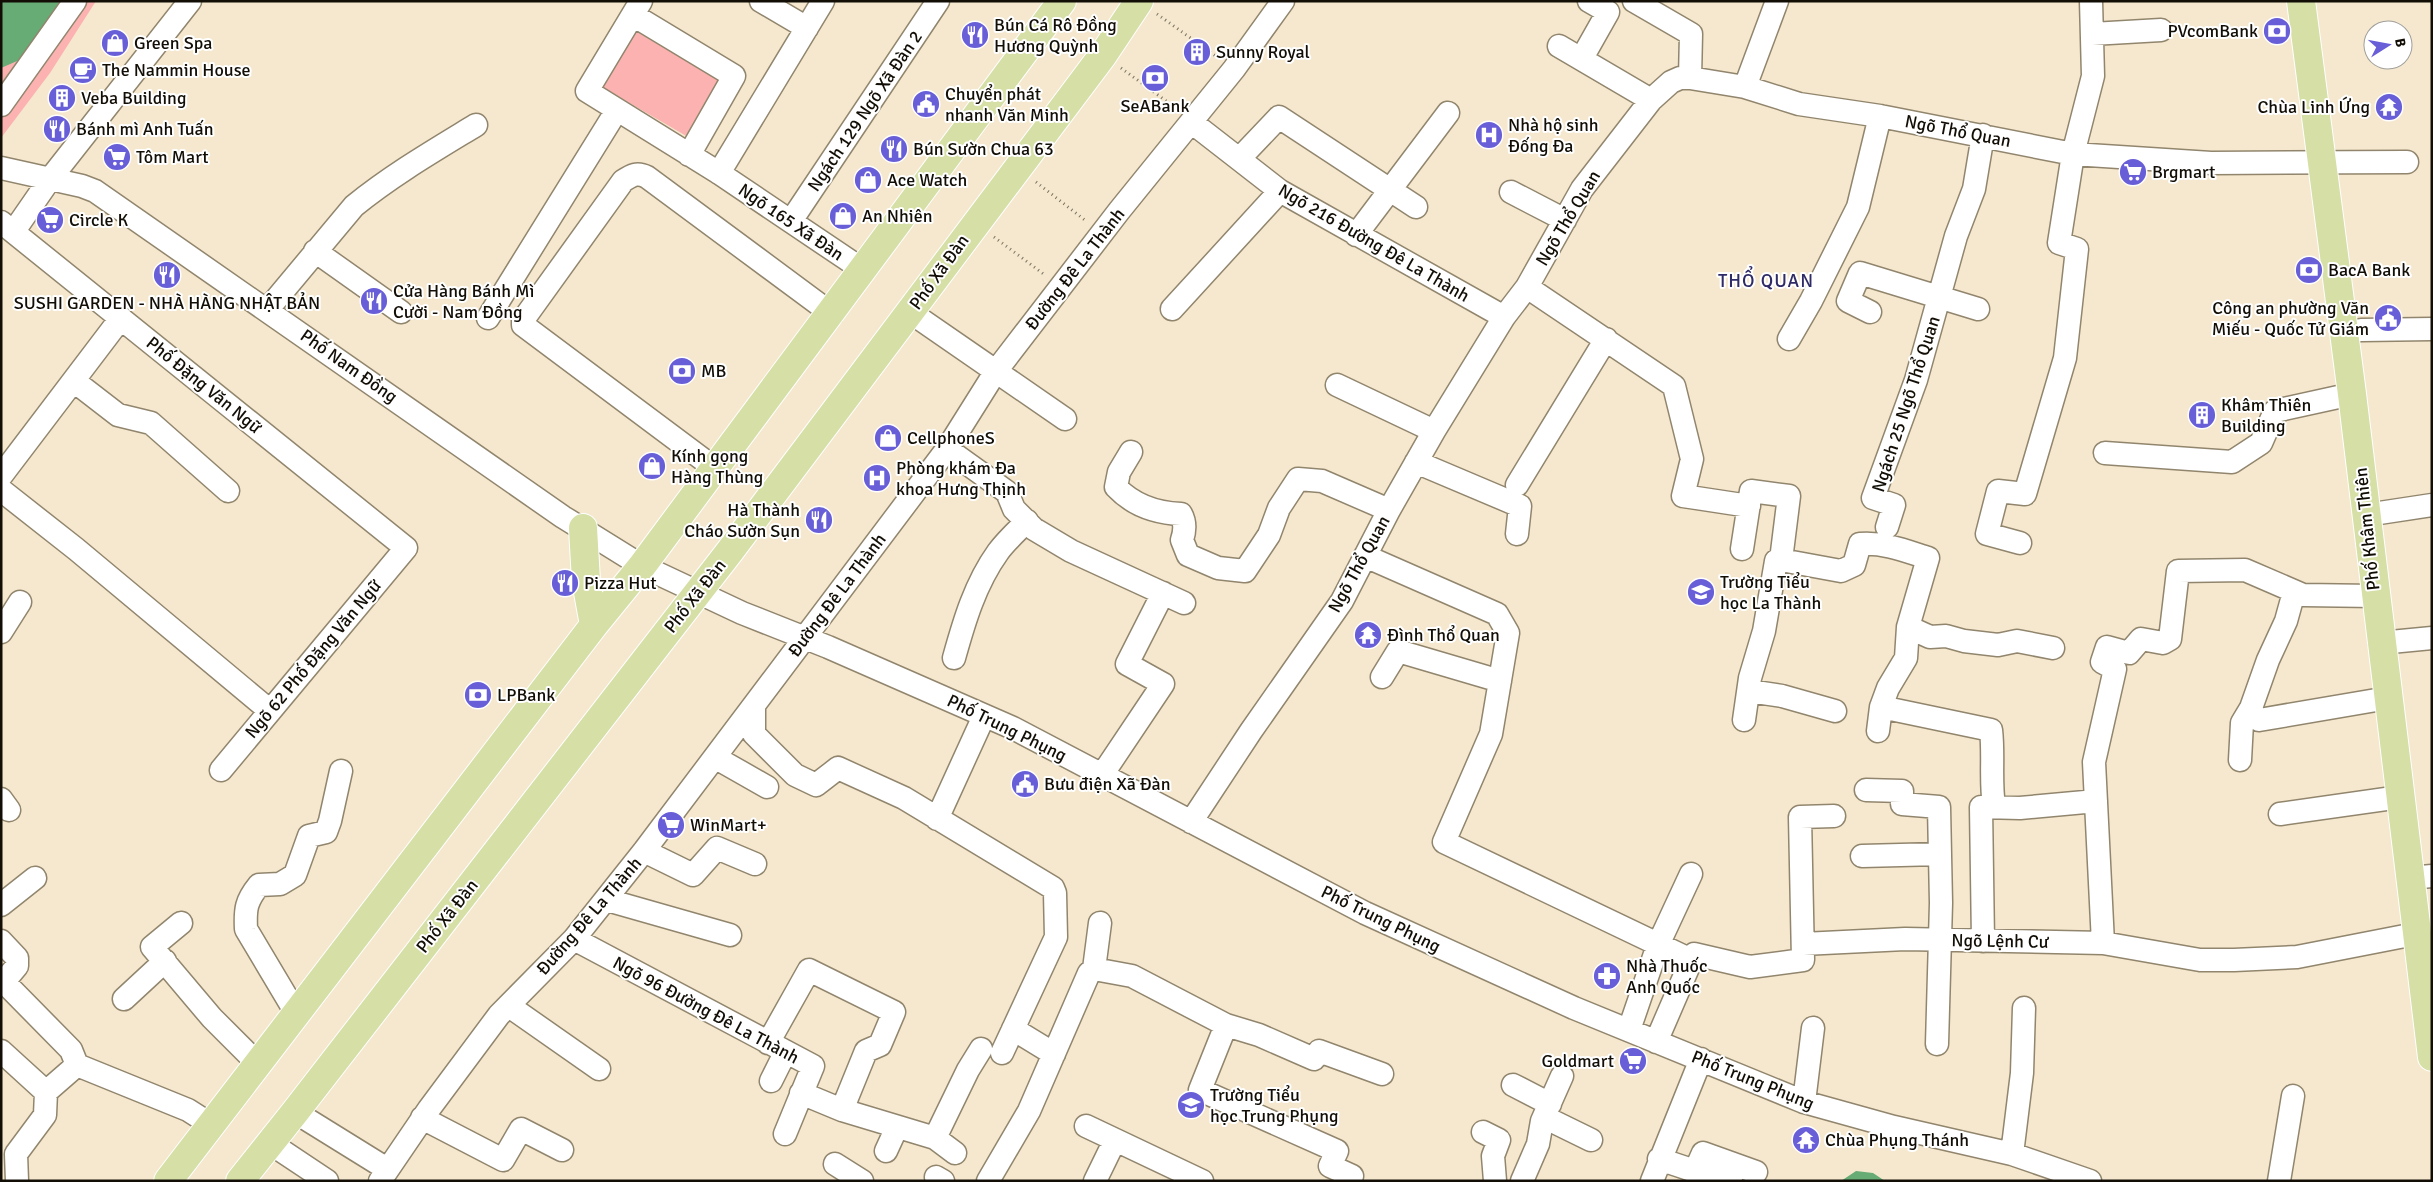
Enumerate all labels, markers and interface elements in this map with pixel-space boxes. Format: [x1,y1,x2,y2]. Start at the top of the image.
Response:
place label: Bún Cá Rô Đồng Hương Quỳnh [994,14,1117,57]
bank icon: PVcomBank [2262,16,2292,46]
restaurant icon: Bún Cá Rô Đồng Hương Quỳnh [960,20,990,50]
place label: PVcomBank [2167,20,2258,42]
north arrow [2363,20,2413,70]
street label: Ngách 129 Ngõ Xã Đàn 2 [803,26,927,196]
shop icon: Green Spa [100,28,130,58]
place label: Green Spa [134,32,212,54]
building icon: Sunny Royal [1182,37,1212,67]
text: B [2391,37,2410,49]
place label: Sunny Royal [1216,41,1310,63]
cafe icon: The Nammin House [68,55,98,85]
place label: The Nammin House [102,59,251,81]
bank icon: SeABank [1140,63,1170,93]
building icon: Veba Building [47,83,77,113]
place label: Chuyển phát nhanh Văn Minh [945,83,1069,126]
place label: Veba Building [81,87,186,109]
public building icon: Chuyển phát nhanh Văn Minh [911,89,941,119]
temple icon: Chùa Linh Ứng [2374,92,2404,122]
place label: SeABank [1121,95,1189,117]
place label: Chùa Linh Ứng [2257,96,2370,118]
street label: Ngõ Thổ Quan [1903,110,2013,152]
restaurant icon: Bánh mì Anh Tuấn [42,114,72,144]
place label: Nhà hộ sinh Đống Đa [1508,114,1599,157]
place label: Bánh mì Anh Tuấn [76,118,214,140]
hospital icon: Nhà hộ sinh Đống Đa [1474,120,1504,150]
restaurant icon: Bún Sườn Chua 63 [879,134,909,164]
place label: Bún Sườn Chua 63 [913,138,1054,160]
supermarket icon: Tôm Mart [102,142,132,172]
place label: Tôm Mart [136,146,208,168]
supermarket icon: Brgmart [2118,157,2148,187]
place label: Brgmart [2152,161,2215,183]
shop icon: Ace Watch [853,165,883,195]
street label: Ngõ Thổ Quan [1531,166,1605,270]
place label: Ace Watch [887,169,967,191]
street label: Ngõ 165 Xã Đàn [734,179,848,265]
street label: Ngõ 216 Đường Đê La Thành [1274,179,1474,307]
shop icon: An Nhiên [828,201,858,231]
street label: Đường Đê La Thành [1020,203,1130,335]
supermarket icon: Circle K [35,205,65,235]
place label: An Nhiên [862,205,933,227]
place label: Circle K [69,209,129,231]
street label: Phố Xã Đàn [904,230,974,314]
bank icon: BacA Bank [2294,255,2324,285]
place label: BacA Bank [2328,259,2410,281]
restaurant icon: SUSHI GARDEN - NHÀ HÀNG NHẬT BẢN [152,260,182,290]
district label: THỔ QUAN [1718,265,1814,293]
place label: Cửa Hàng Bánh Mì Cười - Nam Đồng [393,280,534,323]
restaurant icon: Cửa Hàng Bánh Mì Cười - Nam Đồng [359,286,389,316]
place label: SUSHI GARDEN - NHÀ HÀNG NHẬT BẢN [14,292,320,314]
place label: Công an phường Văn Miếu - Quốc Tử Giám [2212,297,2369,340]
public building icon: Công an phường Văn Miếu - Quốc Tử Giám [2373,303,2403,333]
street label: Ngách 25 Ngõ Thổ Quan [1867,313,1945,495]
street label: Phố Nam Đồng [296,324,402,408]
street label: Phố Đặng Văn Ngữ [142,332,267,439]
bank icon: MB [667,356,697,386]
place label: MB [701,360,727,382]
place label: Khâm Thiên Building [2221,394,2311,437]
building icon: Khâm Thiên Building [2187,400,2217,430]
shop icon: CellphoneS [873,423,903,453]
place label: CellphoneS [907,427,995,449]
place label: Kính gọng Hàng Thùng [671,445,763,488]
shop icon: Kính gọng Hàng Thùng [637,451,667,481]
place label: Phòng khám Đa khoa Hưng Thịnh [896,457,1026,500]
hospital icon: Phòng khám Đa khoa Hưng Thịnh [862,463,892,493]
street label: Phố Khâm Thiên [2350,466,2384,592]
place label: Hà Thành Cháo Sườn Sụn [684,499,800,542]
restaurant icon: Hà Thành Cháo Sườn Sụn [804,505,834,535]
street label: Ngõ Thổ Quan [1323,512,1395,616]
street label: Đường Đê La Thành [783,529,891,661]
street label: Phố Xã Đàn [659,555,731,637]
restaurant icon: Pizza Hut [550,568,580,598]
place label: Trường Tiểu học La Thành [1720,571,1821,614]
place label: Pizza Hut [584,572,657,594]
street label: Ngõ 62 Phố Đặng Văn Ngữ [240,575,386,743]
school or university icon: Trường Tiểu học La Thành [1686,577,1716,607]
temple icon: Đình Thổ Quan [1353,620,1383,650]
place label: Đình Thổ Quan [1387,624,1500,646]
bank icon: LPBank [463,680,493,710]
place label: LPBank [497,684,555,706]
street label: Phố Trung Phụng [944,690,1070,766]
public building icon: Bưu điện Xã Đàn [1010,769,1040,799]
place label: Bưu điện Xã Đàn [1044,773,1170,795]
supermarket icon: WinMart+ [656,810,686,840]
place label: WinMart+ [690,814,767,836]
street label: Đường Đê La Thành [532,853,646,979]
street label: Phố Xã Đàn [411,875,483,957]
street label: Phố Trung Phụng [1318,881,1444,957]
street label: Ngõ Lệnh Cư [1951,929,2050,953]
street label: Ngõ 96 Đường Đê La Thành [609,952,803,1068]
place label: Nhà Thuốc Anh Quốc [1626,955,1707,998]
pharmacy icon: Nhà Thuốc Anh Quốc [1592,961,1622,991]
street label: Phố Trung Phụng [1688,1045,1818,1115]
supermarket icon: Goldmart [1618,1046,1648,1076]
place label: Goldmart [1542,1050,1614,1072]
place label: Trường Tiểu học Trung Phụng [1210,1084,1339,1127]
school or university icon: Trường Tiểu học Trung Phụng [1176,1090,1206,1120]
temple icon: Chùa Phụng Thánh [1791,1125,1821,1155]
place label: Chùa Phụng Thánh [1825,1129,1969,1151]

